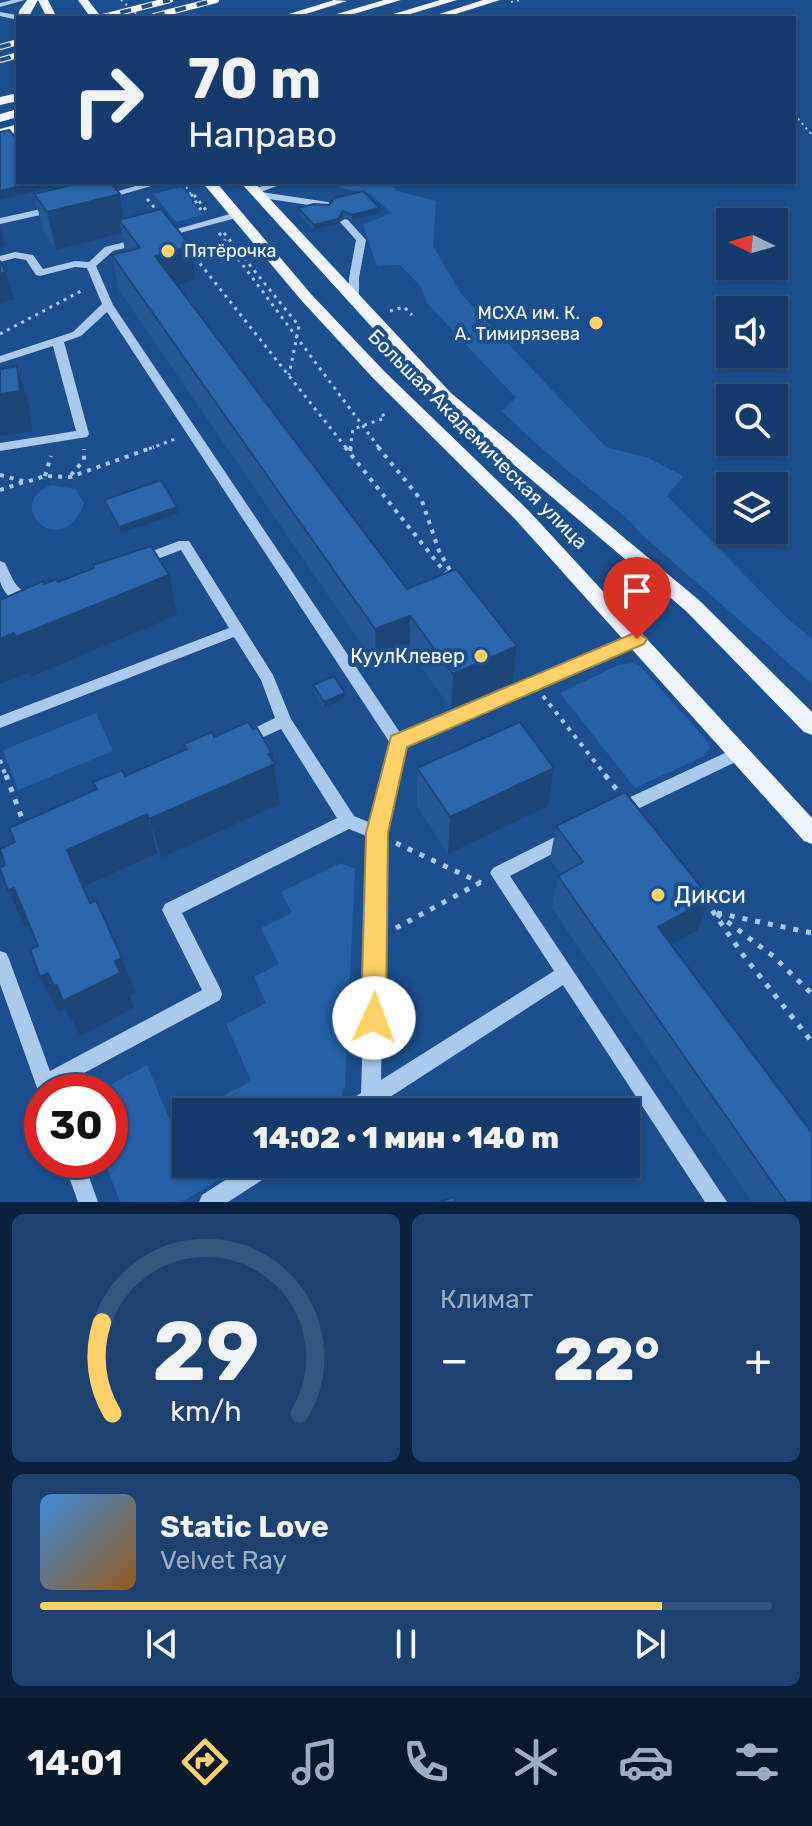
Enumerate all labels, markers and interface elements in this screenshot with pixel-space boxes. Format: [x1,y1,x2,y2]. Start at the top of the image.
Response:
text: 70 m [188,46,321,112]
icon: right [56,48,160,152]
text: Направо [188,113,337,156]
north arrow [716,208,788,280]
map controls [716,208,788,544]
place label: Пятёрочка [184,240,277,262]
marker: Пятёрочка [159,242,177,260]
button: sound [716,296,788,368]
place label: МСХА им. К. А. Тимирязева [455,302,580,345]
marker: МСХА им. К. А. Тимирязева [587,314,605,332]
street label: Большая Академическая улица [363,324,593,554]
button: search [716,384,788,456]
button: layers [716,472,788,544]
pin [603,557,671,639]
icon: arrive [615,569,659,613]
place label: КуулКлевер [350,644,465,668]
marker: КуулКлевер [472,647,490,665]
place label: Дикси [674,881,746,909]
marker: Дикси [649,886,667,904]
position arrow [332,976,416,1060]
speed limit sign: 30 [24,1074,128,1178]
text: 14:02 · 1 мин · 140 m [253,1120,559,1156]
text: Климат [440,1284,533,1315]
text: 29 [152,1302,260,1401]
text: 22° [553,1324,660,1395]
text: − [440,1334,469,1386]
text: + [745,1334,772,1386]
text: km/h [170,1394,242,1428]
text: Static Love [160,1509,329,1545]
text: Velvet Ray [160,1545,287,1576]
icon: previous [140,1622,184,1666]
icon: pause [384,1622,428,1666]
icon: next [628,1622,672,1666]
icon: directions [177,1734,233,1790]
icon: music [287,1734,343,1790]
icon: phone [398,1734,454,1790]
icon: climate [508,1734,564,1790]
icon: car [618,1734,674,1790]
icon: filters [729,1734,785,1790]
text: 14:01 [27,1741,123,1784]

